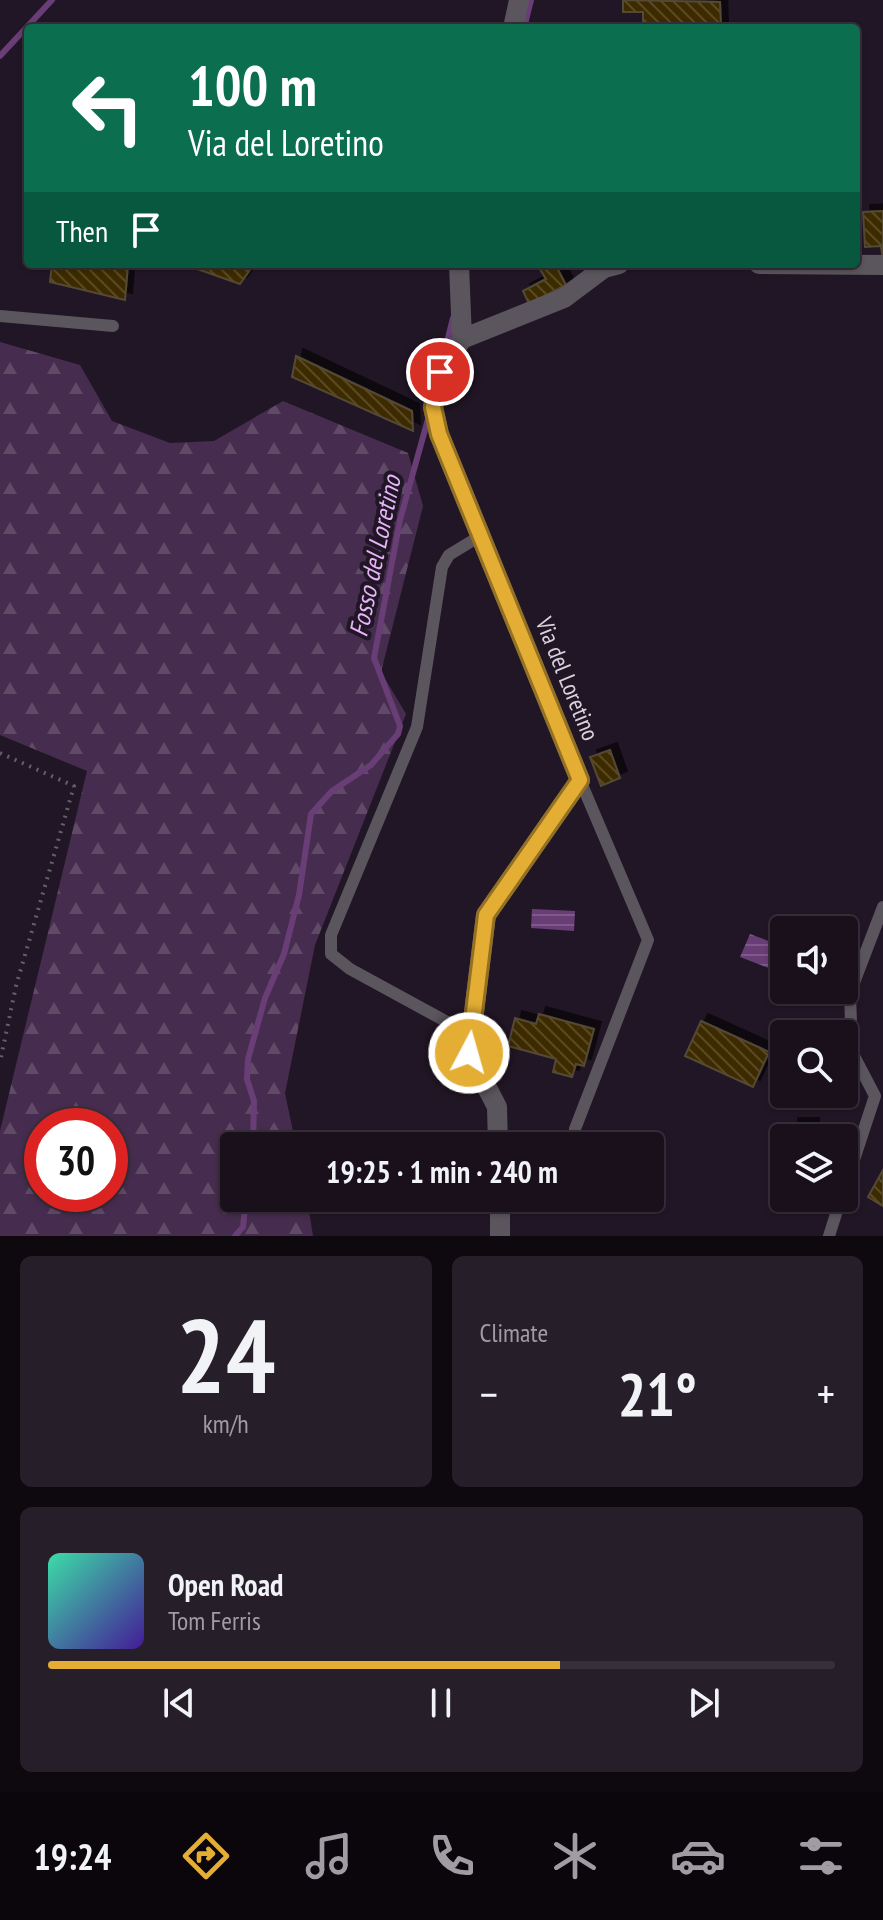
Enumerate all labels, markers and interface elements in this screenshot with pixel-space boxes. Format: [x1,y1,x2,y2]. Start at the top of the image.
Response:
text: 100 m [188,49,317,121]
icon: left [56,56,160,160]
text: Via del Loretino [188,119,384,166]
icon: arrive [124,208,168,252]
text: Then [56,211,108,250]
pin [406,338,474,406]
icon: arrive [418,350,462,394]
water label: Fosso del Loretino [341,471,408,640]
street label: Via del Loretino [528,612,606,745]
map controls [770,916,858,1212]
button: sound [770,916,858,1004]
position arrow [427,1011,511,1095]
button: search [770,1020,858,1108]
speed limit sign: 30 [24,1108,128,1212]
button: layers [770,1124,858,1212]
text: 19:25 · 1 min · 240 m [326,1152,558,1191]
text: 24 [176,1287,275,1422]
text: Climate [480,1316,548,1349]
text: 21° [618,1355,697,1433]
text: − [480,1365,498,1422]
text: + [817,1365,835,1422]
text: km/h [203,1407,249,1440]
text: Open Road [168,1565,283,1604]
text: Tom Ferris [168,1604,261,1637]
icon: previous [157,1681,201,1725]
icon: pause [419,1681,463,1725]
icon: next [682,1681,726,1725]
icon: directions [178,1828,234,1884]
icon: music [301,1828,357,1884]
icon: phone [424,1828,480,1884]
icon: climate [547,1828,603,1884]
icon: car [670,1828,726,1884]
icon: filters [793,1828,849,1884]
text: 19:24 [34,1833,111,1880]

